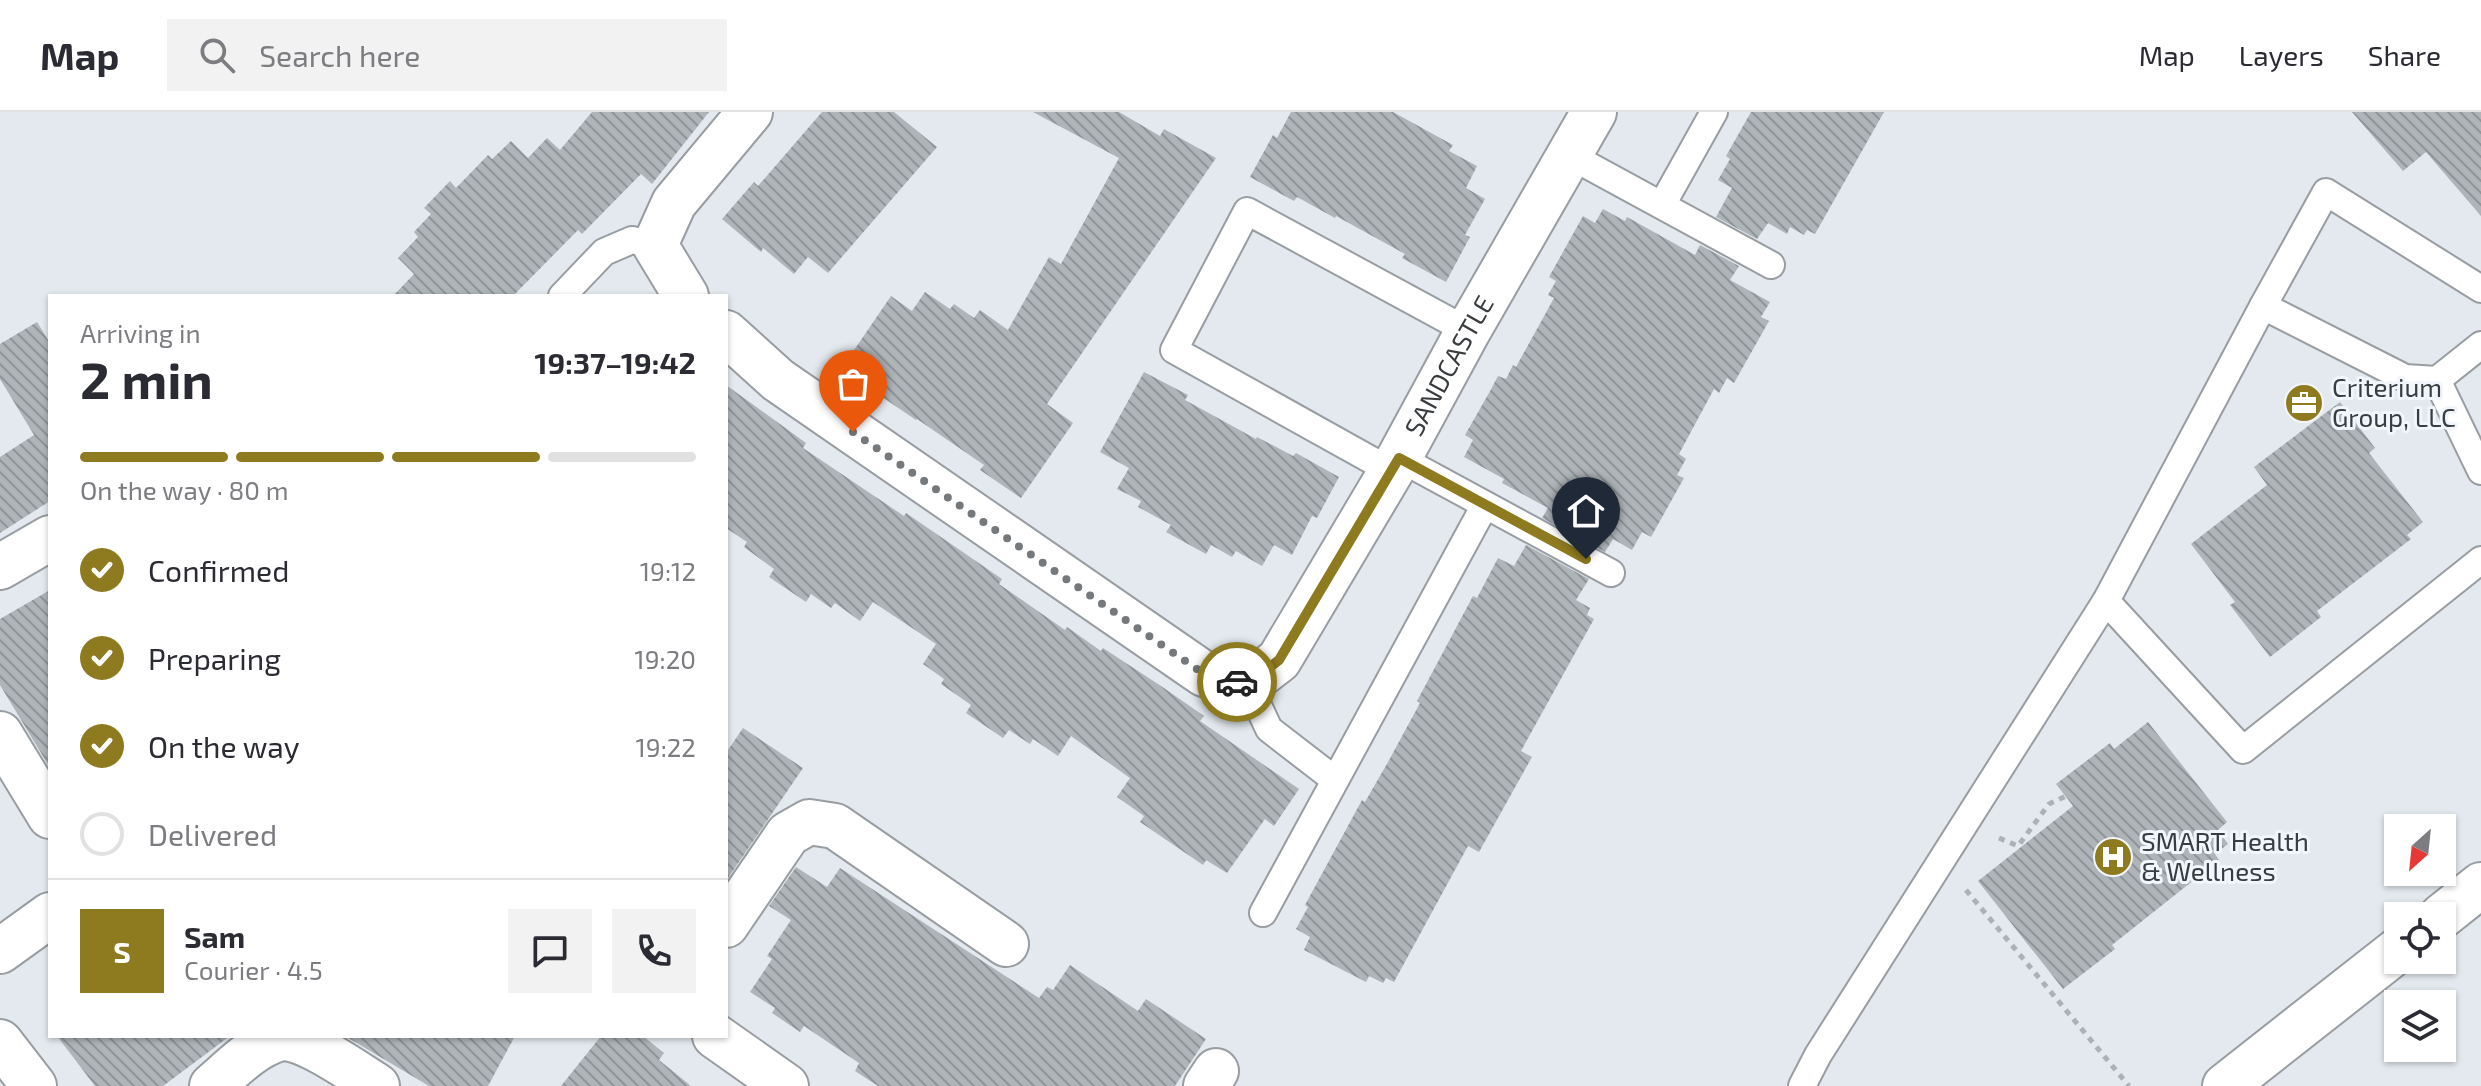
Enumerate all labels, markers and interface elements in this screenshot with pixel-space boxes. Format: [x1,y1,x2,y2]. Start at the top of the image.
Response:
search box [167,19,727,91]
text: Map [40,32,119,78]
icon: search [195,33,239,77]
text: Search here [259,37,420,73]
text: Map [2139,38,2195,72]
text: Layers [2239,38,2324,72]
text: Share [2368,38,2441,72]
street label: SANDCASTLE [1397,290,1499,441]
text: Arriving in [80,317,201,348]
text: 19:37–19:42 [535,344,696,380]
text: 2 min [80,347,213,409]
pin [819,350,887,432]
icon: bag [831,362,875,406]
place label: Criterium Group, LLC [2332,371,2456,432]
office icon: Criterium Group, LLC [2283,382,2325,424]
text: On the way · 80 m [80,474,289,505]
pin [1552,477,1620,559]
icon: home [1564,489,1608,533]
icon: check [80,548,124,592]
text: Confirmed [148,552,289,588]
text: 19:12 [640,555,696,586]
icon: check [80,636,124,680]
text: Preparing [148,640,281,676]
courier [1197,642,1277,722]
text: 19:20 [634,643,696,674]
icon: car [1215,660,1259,704]
icon: check [80,724,124,768]
text: On the way [148,728,300,764]
text: 19:22 [635,731,696,762]
north arrow [2384,814,2456,886]
map controls [2384,814,2456,1062]
text: Delivered [148,816,277,852]
place label: SMART Health & Wellness [2141,825,2309,886]
hospital icon: SMART Health & Wellness [2092,836,2134,878]
button: locate [2384,902,2456,974]
button: chat [508,909,592,993]
button: phone [612,909,696,993]
text: Sam [184,918,245,954]
text: S [113,933,131,969]
text: Courier · 4.5 [184,954,323,985]
button: layers [2384,990,2456,1062]

